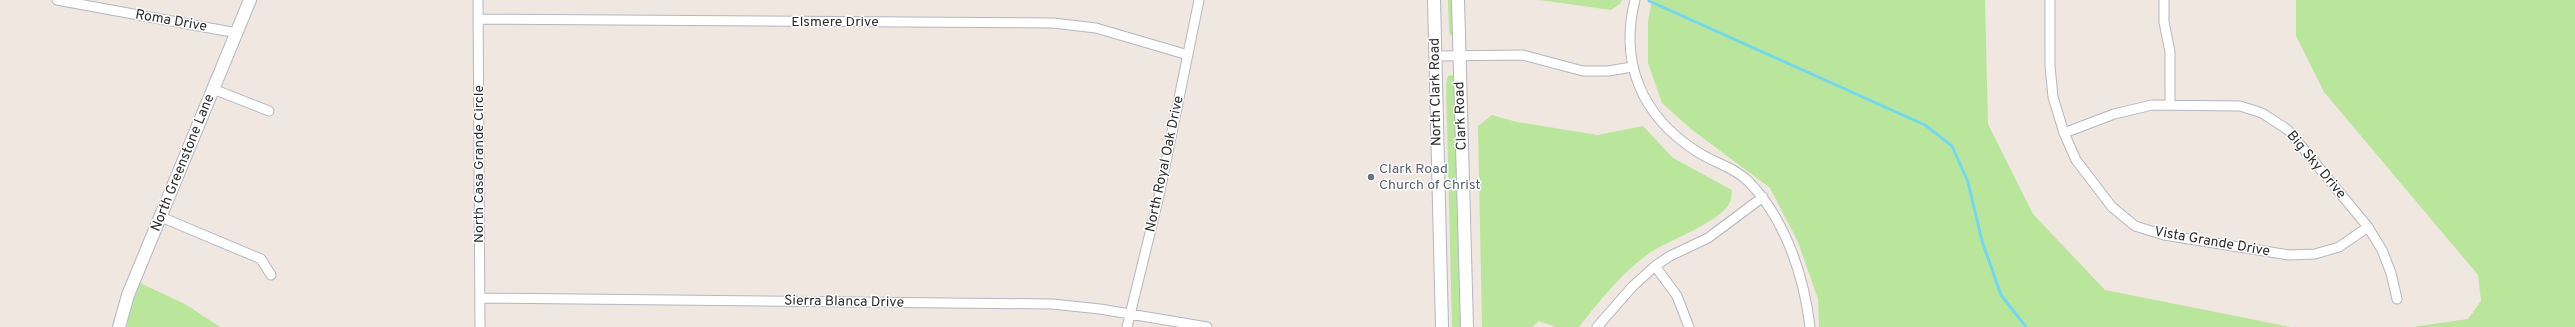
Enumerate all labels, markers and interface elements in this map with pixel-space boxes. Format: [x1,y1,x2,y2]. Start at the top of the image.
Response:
street label: Roma Drive [134,6,208,36]
street label: Elsmere Drive [791,14,879,31]
street label: North Clark Road [1427,38,1445,146]
street label: Clark Road [1451,81,1471,151]
street label: North Casa Grande Circle [471,85,488,243]
street label: North Greenstone Lane [148,92,218,234]
street label: North Royal Oak Drive [1142,94,1188,234]
street label: Big Sky Drive [2283,128,2349,202]
place label: Clark Road Church of Christ [1379,161,1481,194]
marker: Clark Road Church of Christ [1366,172,1376,182]
street label: Vista Grande Drive [2153,223,2271,261]
street label: Sierra Blanca Drive [784,292,904,312]

